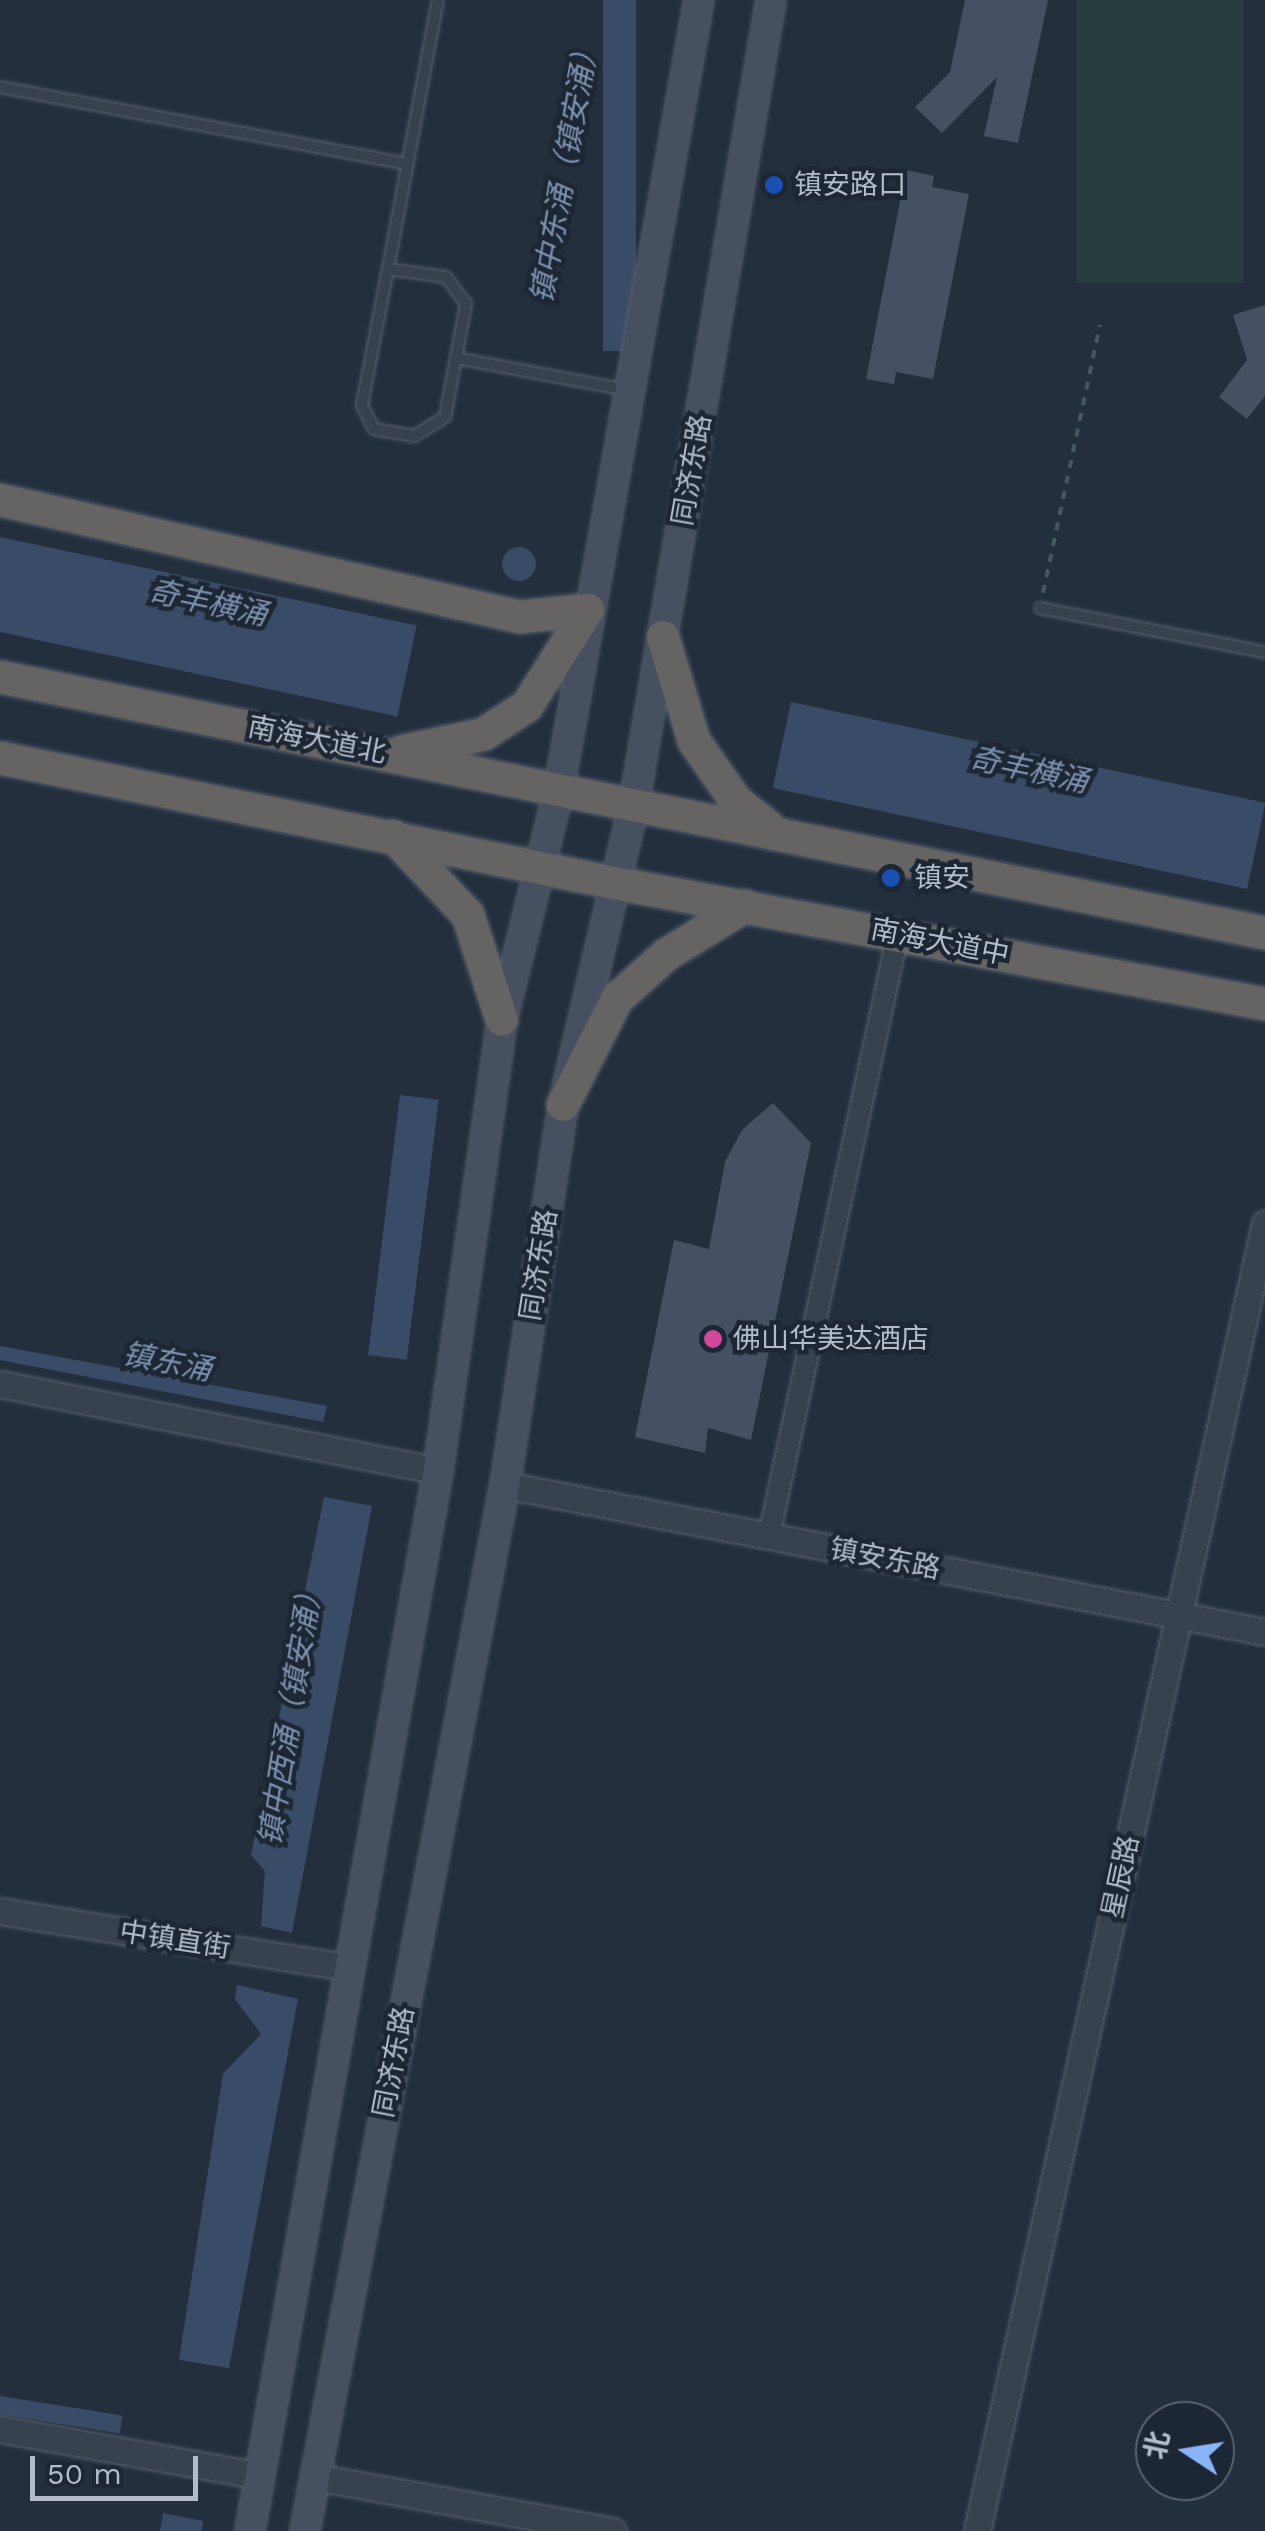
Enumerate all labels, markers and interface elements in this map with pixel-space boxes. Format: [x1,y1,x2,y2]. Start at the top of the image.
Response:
water label: 镇中东涌（镇安涌） [524,34,606,306]
place label: 镇安路口 [794,168,906,202]
marker: 镇安路口 [763,174,785,196]
street label: 同济东路 [666,412,718,528]
water label: 奇丰横涌 [146,573,270,633]
street label: 南海大道北 [245,710,389,770]
water label: 奇丰横涌 [967,740,1091,800]
place label: 镇安 [914,861,970,895]
marker: 镇安 [878,865,904,891]
street label: 南海大道中 [868,912,1012,972]
street label: 同济东路 [514,1207,564,1323]
place label: 佛山华美达酒店 [733,1322,929,1356]
marker: 佛山华美达酒店 [702,1328,724,1350]
water label: 镇东涌 [119,1336,215,1388]
street label: 镇安东路 [827,1532,943,1586]
water label: 镇中西涌（镇安涌） [252,1576,330,1848]
street label: 星辰路 [1096,1832,1146,1922]
street label: 中镇直街 [117,1915,233,1965]
street label: 同济东路 [367,2004,421,2120]
north arrow [1135,2401,1235,2501]
text: 北 [1138,2428,1176,2462]
scale bar [35,2436,202,2498]
text: 50 m [47,2456,122,2491]

